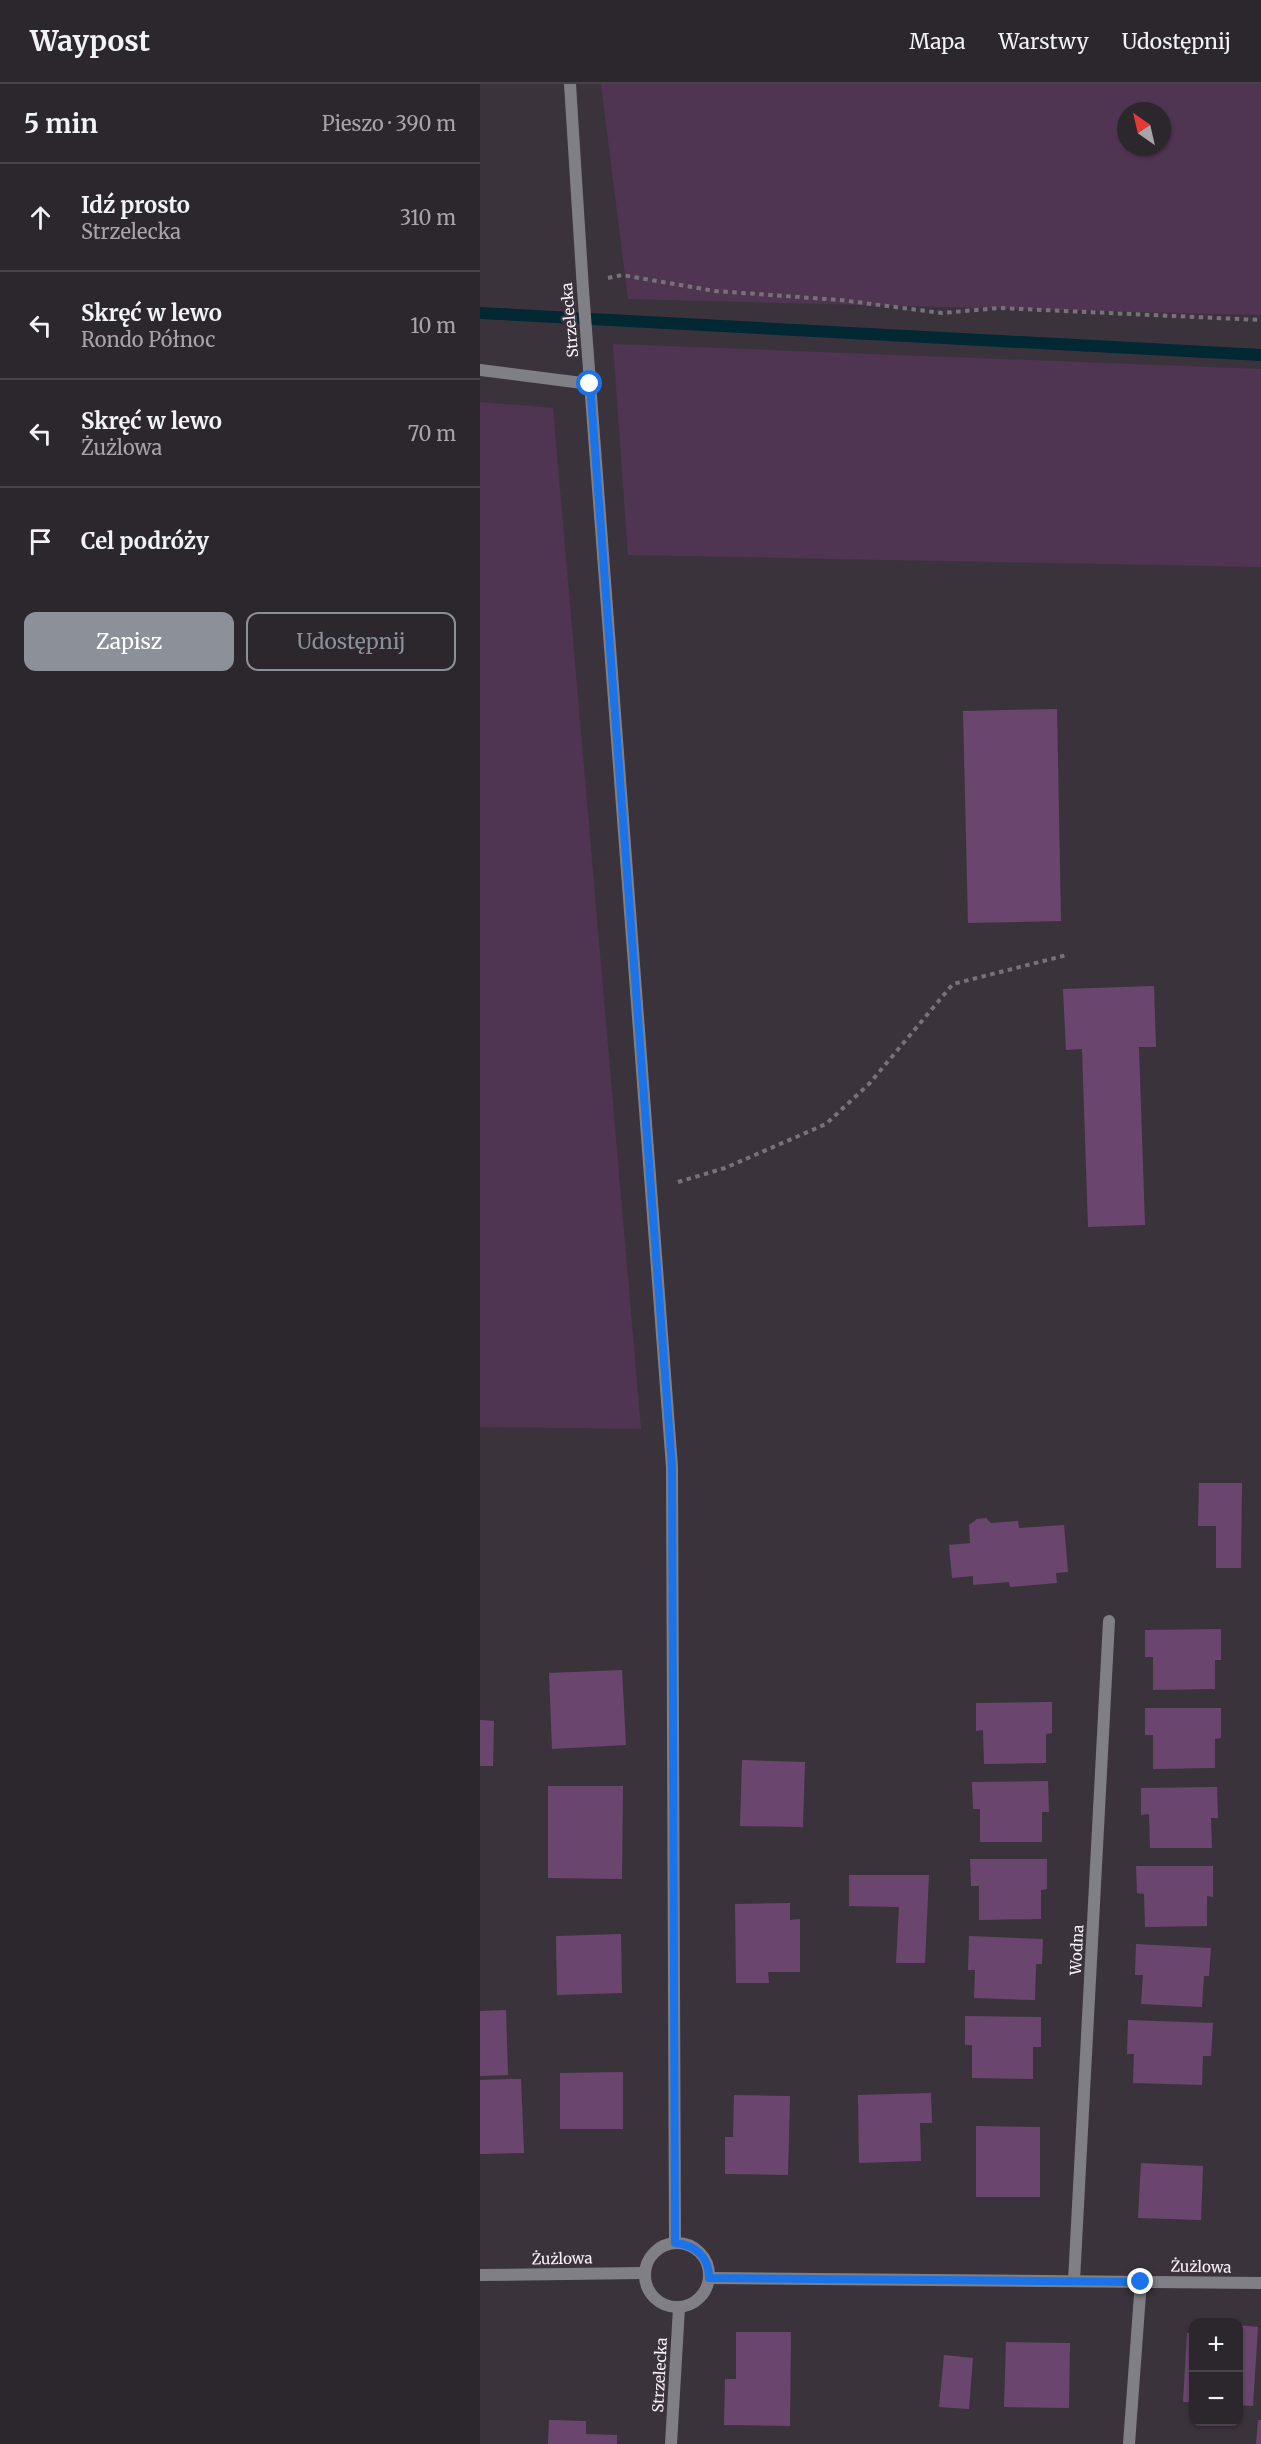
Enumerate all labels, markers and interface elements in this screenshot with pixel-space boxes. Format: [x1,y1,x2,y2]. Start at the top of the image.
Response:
text: Waypost [30,23,150,59]
text: Mapa [909,28,966,55]
text: Warstwy [999,28,1089,55]
text: Udostępnij [1122,28,1231,55]
north arrow [1117,102,1171,156]
text: 5 min [24,107,98,140]
text: Pieszo · 390 m [322,111,456,136]
text: Idź prosto [81,191,190,219]
icon: ahead [24,201,57,234]
text: 310 m [400,205,456,230]
text: Strzelecka [81,219,181,244]
street label: Strzelecka [557,282,582,358]
text: Skręć w lewo [81,299,222,327]
icon: left [24,309,57,342]
text: 10 m [410,313,456,338]
text: Rondo Północ [81,327,215,352]
route start [576,370,602,396]
text: Skręć w lewo [81,407,222,435]
icon: left [24,417,57,450]
text: 70 m [408,421,456,446]
text: Żużlowa [81,435,162,460]
icon: arrive [24,525,57,558]
text: Cel podróży [81,527,209,555]
button: Zapisz [24,612,234,671]
button: Udostępnij [246,612,456,671]
street label: Wodna [1066,1924,1087,1977]
street label: Żużlowa [531,2248,593,2269]
street label: Żużlowa [1170,2256,1232,2277]
route end [1127,2268,1153,2294]
map controls [1189,2318,1243,2426]
button: + [1189,2318,1243,2372]
street label: Strzelecka [648,2337,671,2413]
button: − [1189,2372,1243,2426]

